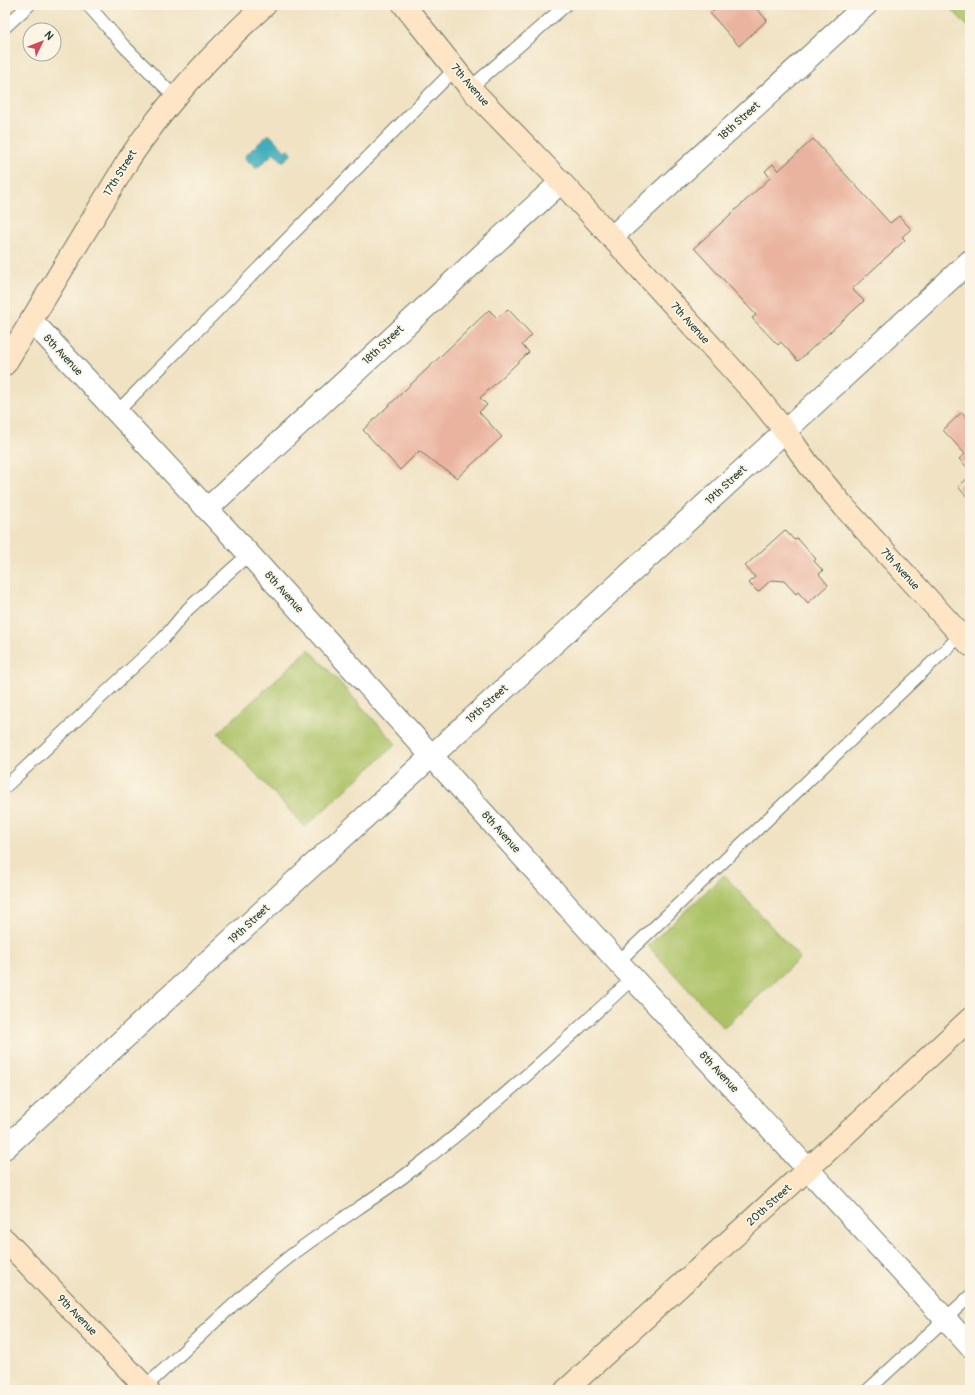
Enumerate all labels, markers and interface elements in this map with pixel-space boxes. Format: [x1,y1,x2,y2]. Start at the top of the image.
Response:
north arrow [22,22,62,62]
text: N [42,28,57,43]
street label: 7th Avenue [448,61,492,109]
street label: 18th Street [715,99,763,143]
street label: 17th Street [101,147,140,198]
street label: 7th Avenue [668,299,712,347]
street label: 18th Street [360,322,407,367]
street label: 8th Avenue [41,332,86,379]
street label: 19th Street [703,462,750,507]
street label: 7th Avenue [878,545,922,593]
street label: 8th Avenue [262,569,306,616]
street label: 19th Street [463,681,511,726]
street label: 8th Avenue [479,809,523,856]
street label: 19th Street [226,901,273,946]
street label: 8th Avenue [697,1049,742,1096]
street label: 20th Street [744,1181,794,1228]
street label: 9th Avenue [54,1292,100,1338]

